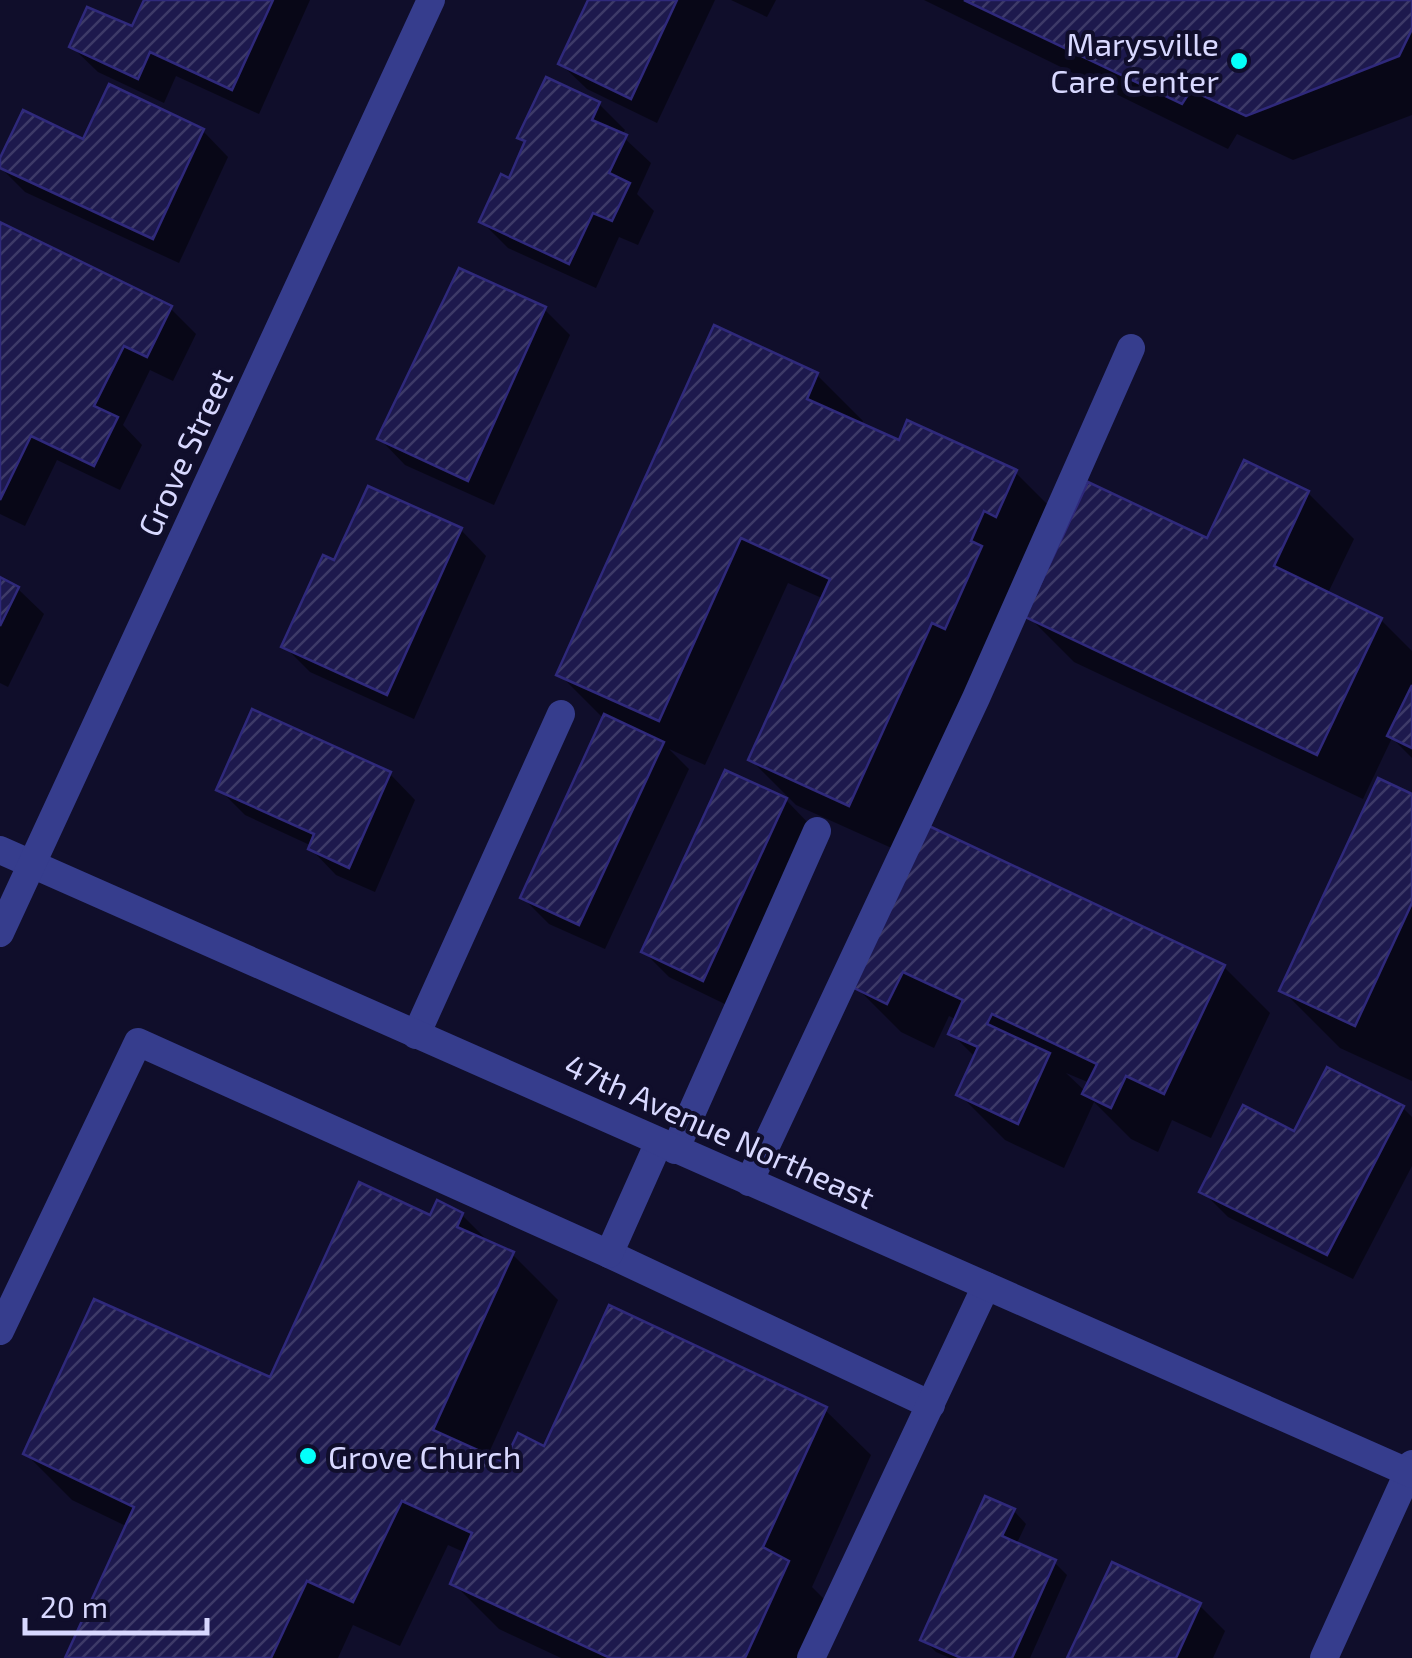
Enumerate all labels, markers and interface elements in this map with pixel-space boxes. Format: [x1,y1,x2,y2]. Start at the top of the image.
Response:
place label: Marysville Care Center [1050,24,1219,99]
marker: Marysville Care Center [1228,50,1250,72]
street label: Grove Street [129,362,239,542]
street label: 47th Avenue Northeast [559,1044,881,1216]
place label: Grove Church [328,1437,521,1475]
marker: Grove Church [297,1445,319,1467]
scale bar [25,1573,208,1635]
text: 20 m [40,1588,108,1624]

